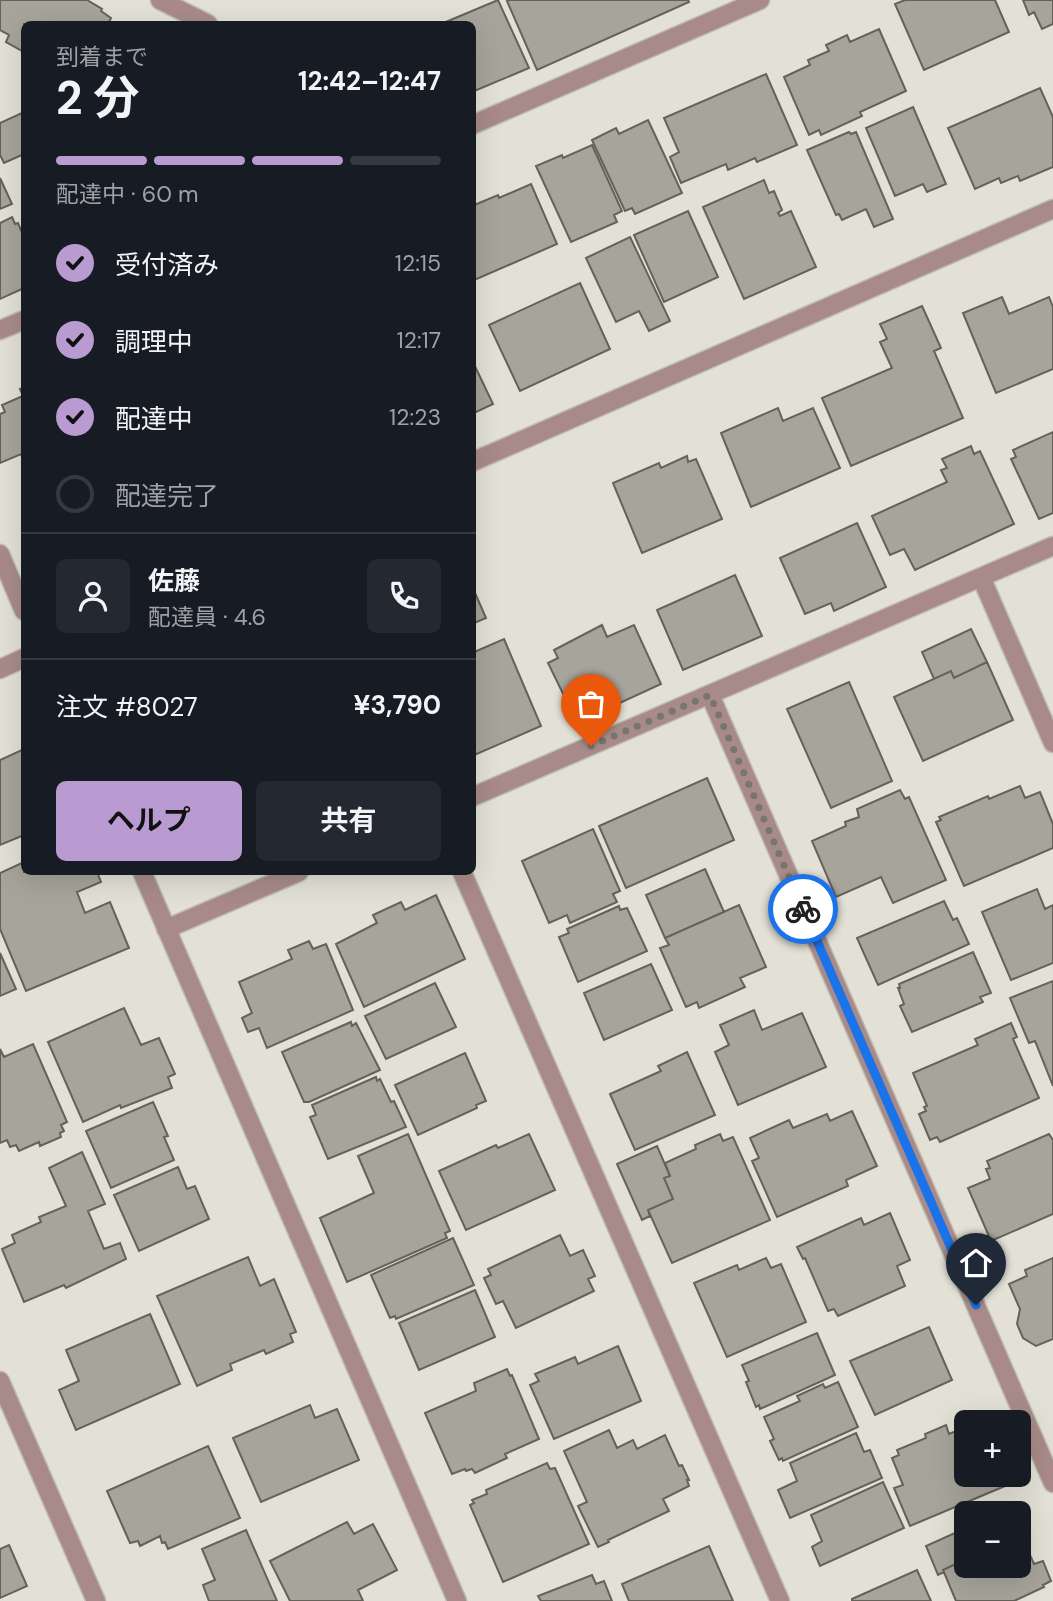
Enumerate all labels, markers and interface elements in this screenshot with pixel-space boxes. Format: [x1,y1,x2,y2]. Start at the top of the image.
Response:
text: 到着まで [56,42,148,72]
text: 12:42–12:47 [298,64,441,98]
text: 2 分 [56,68,139,128]
text: 配達中 · 60 m [56,179,199,209]
icon: check [56,244,94,282]
text: 受付済み [115,248,219,282]
text: 12:15 [395,248,441,278]
icon: check [56,321,94,359]
text: 調理中 [115,325,193,359]
text: 12:17 [396,325,441,355]
icon: check [56,398,94,436]
text: 配達中 [115,402,193,436]
text: 12:23 [389,402,441,432]
text: 配達完了 [115,479,219,513]
button: person [56,559,130,633]
button: phone [367,559,441,633]
text: 佐藤 [148,564,200,598]
text: 配達員 · 4.6 [148,602,266,632]
pin [561,674,621,746]
icon: bag [572,685,610,723]
text: ¥3,790 [354,688,441,722]
text: 注文 #8027 [56,690,198,724]
button: ヘルプ [56,781,242,861]
button: 共有 [256,781,441,861]
courier [768,874,838,944]
icon: bike [784,890,822,928]
pin [946,1233,1006,1305]
icon: home [957,1244,995,1282]
map controls [954,1410,1031,1578]
button: + [954,1410,1031,1487]
button: − [954,1501,1031,1578]

